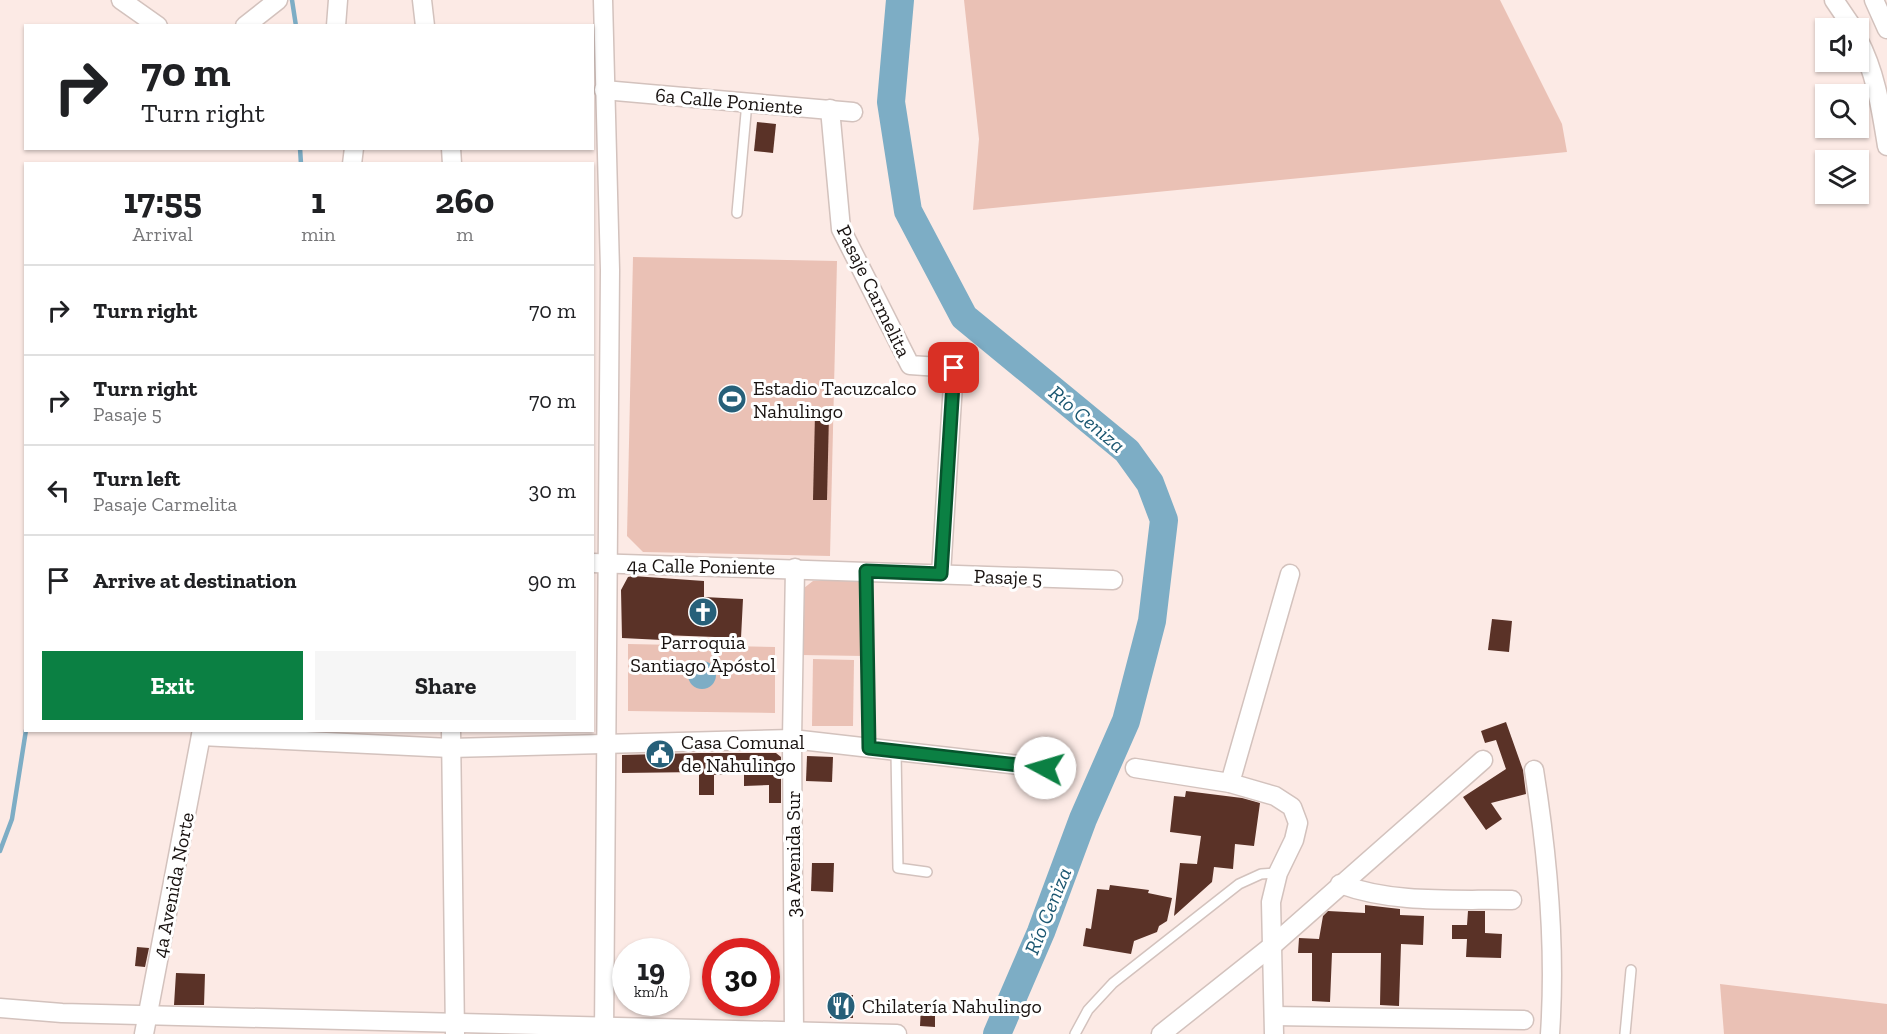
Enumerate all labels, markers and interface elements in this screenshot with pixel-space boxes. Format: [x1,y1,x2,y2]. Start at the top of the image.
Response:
map controls [1815,18,1869,204]
button: sound [1815,18,1869,72]
text: 70 m [141,46,231,97]
icon: right [42,48,120,126]
street label: 6a Calle Poniente [654,83,804,119]
button: search [1815,84,1869,138]
text: Turn right [141,97,265,129]
button: layers [1815,150,1869,204]
text: 17:55 [124,179,202,222]
text: 1 [311,179,326,222]
text: 260 [435,179,494,222]
street label: Pasaje Carmelita [832,221,917,361]
text: Arrival [132,222,193,246]
text: min [301,222,336,246]
text: m [456,222,473,246]
icon: right [42,294,75,327]
text: Turn right [93,297,197,324]
text: 70 m [529,297,576,324]
pin [928,342,979,393]
icon: arrive [937,351,970,384]
text: Turn right [93,375,197,402]
place label: Estadio Tacuzcalco Nahulingo [753,376,917,423]
water label: Río Ceniza [1044,380,1130,458]
sports icon: Estadio Tacuzcalco Nahulingo [716,383,748,415]
icon: right [42,384,75,417]
text: 70 m [529,387,576,414]
text: Pasaje 5 [93,402,162,426]
text: Turn left [93,465,180,492]
icon: left [42,474,75,507]
text: 30 m [529,477,576,504]
text: Pasaje Carmelita [93,492,237,516]
street label: 4a Calle Poniente [627,553,775,579]
icon: arrive [42,564,75,597]
street label: Pasaje 5 [973,564,1043,590]
text: Arrive at destination [93,567,296,594]
text: 90 m [528,567,576,594]
church icon: Parroquia Santiago Apóstol [687,596,719,628]
place label: Parroquia Santiago Apóstol [630,630,776,677]
button: Exit [42,651,303,720]
button: Share [315,651,576,720]
place label: Casa Comunal de Nahulingo [681,730,805,777]
position arrow [1013,736,1077,800]
public building icon: Casa Comunal de Nahulingo [644,738,676,770]
street label: 3a Avenida Sur [781,790,805,918]
street label: 4a Avenida Norte [147,810,199,960]
water label: Río Ceniza [1019,864,1076,958]
speed limit sign: 30 [702,938,780,1016]
text: 19 [637,952,665,988]
text: km/h [634,983,668,1001]
restaurant icon: Chilatería Nahulingo [825,990,857,1022]
place label: Chilatería Nahulingo [862,994,1042,1018]

